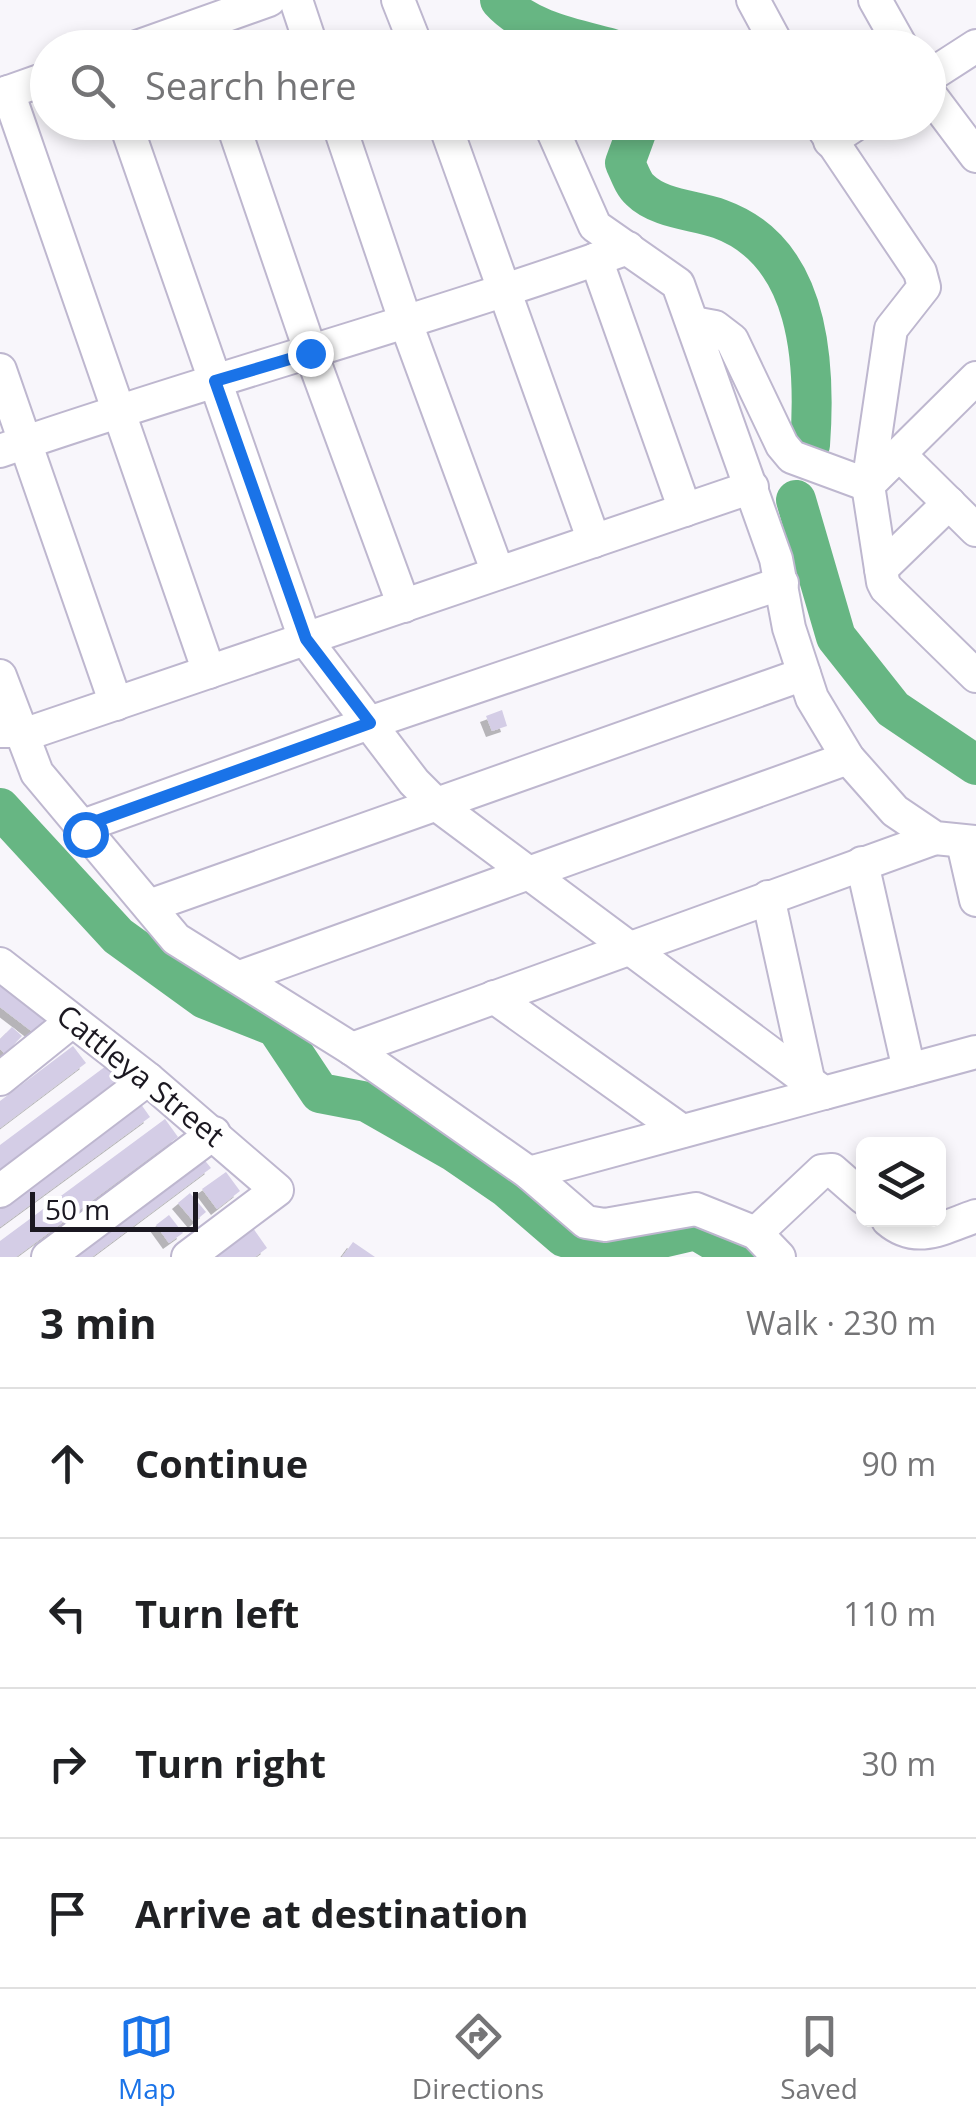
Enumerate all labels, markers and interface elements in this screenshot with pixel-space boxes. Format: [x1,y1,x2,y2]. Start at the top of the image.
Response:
search box [30,30,946,140]
icon: search [65,58,120,113]
text: Search here [145,59,357,111]
route end [288,331,334,377]
route start [63,812,109,858]
street label: Cattleya Street [49,995,233,1155]
map controls [856,1137,946,1227]
button: layers [856,1137,946,1227]
scale bar [30,1187,198,1232]
text: 50 m [45,1190,110,1228]
text: 3 min [40,1294,157,1351]
text: Walk · 230 m [746,1301,936,1344]
icon: ahead [40,1436,95,1491]
text: Continue [135,1437,308,1489]
text: 90 m [861,1442,936,1485]
icon: left [40,1586,95,1641]
text: Turn left [135,1587,299,1639]
text: 110 m [843,1592,936,1635]
icon: right [40,1736,95,1791]
text: Turn right [135,1737,326,1789]
text: 30 m [861,1742,936,1785]
icon: arrive [40,1886,95,1941]
text: Arrive at destination [135,1887,529,1939]
tab: Map [118,2009,176,2107]
tab: Directions [412,2009,544,2107]
tab: Saved [780,2009,858,2107]

